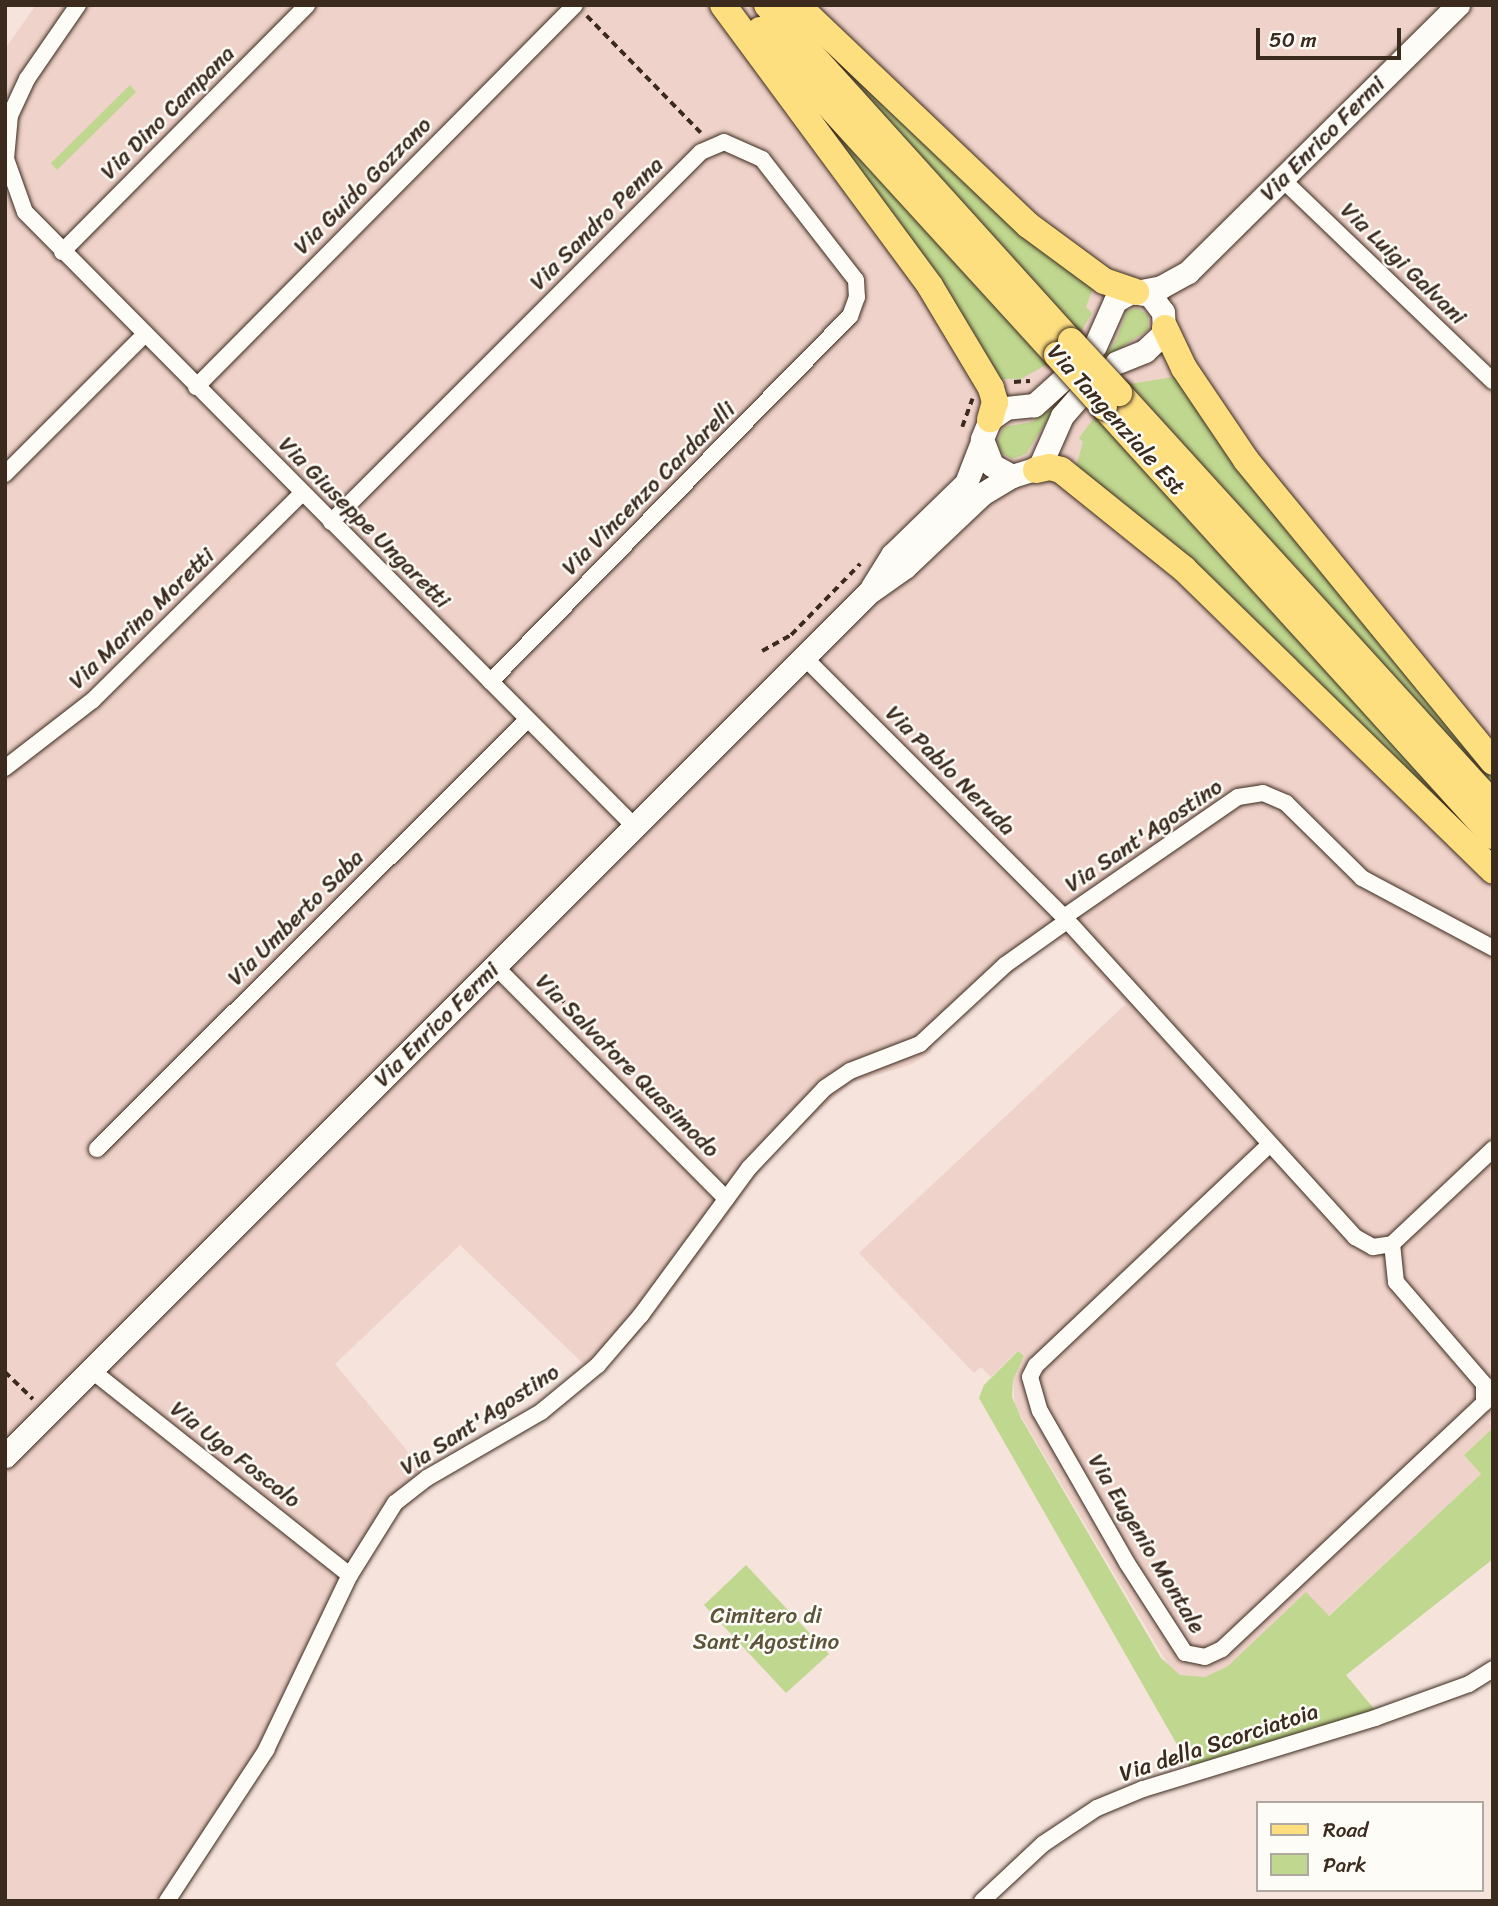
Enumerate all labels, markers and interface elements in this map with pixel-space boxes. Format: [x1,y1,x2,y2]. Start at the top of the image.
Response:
scale bar [1260,14,1405,58]
text: 50 m [1269,21,1317,59]
street label: Via Dino Campana [95,40,241,186]
street label: Via Enrico Fermi [1255,71,1391,207]
street label: Via Guido Gozzano [288,111,438,261]
street label: Via Sandro Penna [525,152,669,296]
street label: Via Luigi Galvani [1334,197,1472,331]
street label: Via Tangenziale Est [1041,338,1191,502]
street label: Via Vincenzo Cardarelli [557,397,741,581]
street label: Via Giuseppe Ungaretti [272,431,456,615]
street label: Via Marino Moretti [64,543,220,695]
street label: Via Pablo Neruda [879,700,1021,842]
street label: Via Sant'Agostino [1060,773,1228,899]
street label: Via Umberto Saba [222,844,370,992]
street label: Via Enrico Fermi [369,957,505,1093]
street label: Via Salvatore Quasimodo [529,968,725,1164]
street label: Via Sant'Agostino [395,1358,565,1482]
street label: Via Ugo Foscolo [164,1396,306,1514]
street label: Via Eugenio Montale [1081,1449,1211,1639]
park label: Cimitero di Sant'Agostino [693,1602,839,1656]
street label: Via della Scorciatoia [1116,1698,1322,1788]
legend [1256,1801,1484,1892]
text: Road [1323,1811,1368,1849]
text: Park [1323,1846,1366,1884]

